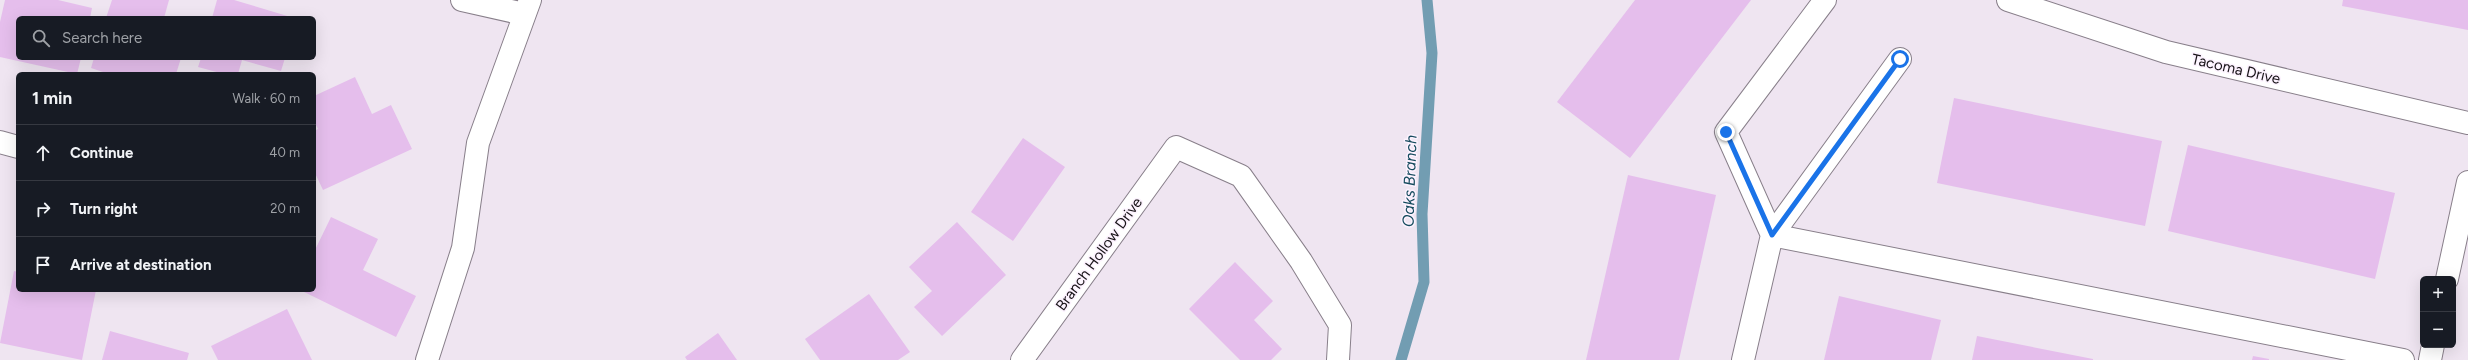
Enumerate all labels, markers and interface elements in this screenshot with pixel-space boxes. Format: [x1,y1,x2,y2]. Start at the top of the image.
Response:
search box [16,16,316,60]
icon: search [30,27,52,49]
text: Search here [62,29,142,47]
route start [1891,50,1909,68]
street label: Tacoma Drive [2190,50,2282,88]
text: 1 min [32,88,72,108]
text: Walk · 60 m [233,91,300,106]
route end [1717,123,1735,141]
water label: Oaks Branch [1398,135,1421,227]
icon: ahead [32,142,54,164]
text: Continue [70,144,133,162]
text: 40 m [269,145,300,160]
street label: Branch Hollow Drive [1052,194,1146,314]
icon: right [32,198,54,220]
text: Turn right [70,200,138,218]
text: 20 m [270,201,300,216]
icon: arrive [32,254,54,276]
text: Arrive at destination [70,256,211,274]
map controls [2420,276,2456,348]
button: + [2420,276,2456,312]
button: − [2420,312,2456,348]

